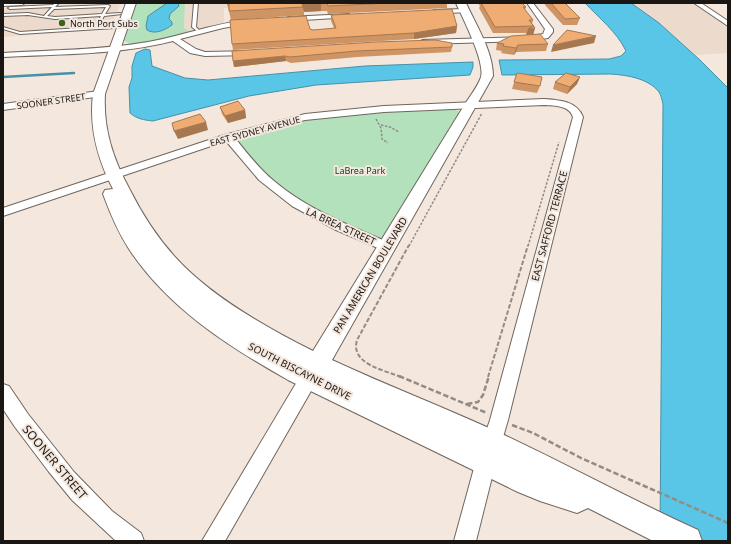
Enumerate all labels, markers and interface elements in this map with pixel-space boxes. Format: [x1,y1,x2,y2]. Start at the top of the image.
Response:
place label: North Port Subs [70,17,138,30]
marker: North Port Subs [57,18,67,28]
street label: SOONER STREET [16,90,86,112]
street label: EAST SYDNEY AVENUE [208,113,302,149]
park label: LaBrea Park [335,164,386,177]
street label: EAST SAFFORD TERRACE [528,169,570,283]
street label: LA BREA STREET [304,204,379,248]
street label: PAN AMERICAN BOULEVARD [330,214,410,336]
street label: SOUTH BISCAYNE DRIVE [246,339,354,403]
street label: SOONER STREET [19,421,91,503]

